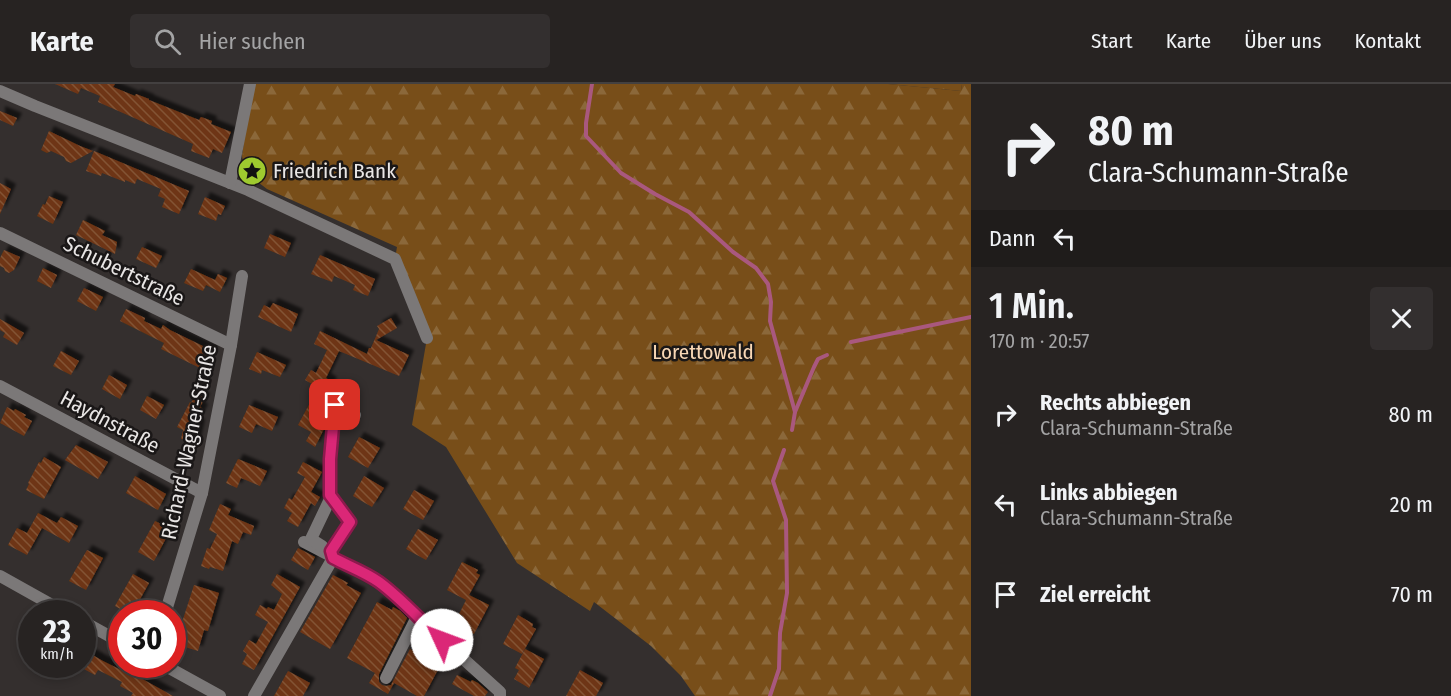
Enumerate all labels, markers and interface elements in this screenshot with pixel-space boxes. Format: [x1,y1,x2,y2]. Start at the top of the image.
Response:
search box [130,14,550,68]
text: Karte [30,25,94,58]
icon: search [151,25,184,58]
text: Hier suchen [199,28,306,55]
text: Start [1091,28,1133,54]
text: Karte [1166,28,1211,54]
text: Über uns [1244,28,1321,54]
text: Kontakt [1354,28,1421,54]
text: 80 m [1088,106,1174,156]
icon: right [989,108,1067,186]
place icon: Friedrich Bank [236,155,268,187]
text: Clara-Schumann-Straße [1088,157,1349,189]
place label: Friedrich Bank [273,158,396,184]
icon: left [1048,222,1081,255]
text: Dann [989,225,1036,252]
street label: Schubertstraße [59,230,189,312]
text: 1 Min. [989,284,1074,328]
button: close [1370,287,1433,350]
text: 170 m · 20:57 [989,329,1089,353]
park label: Lorettowald [652,339,754,365]
street label: Richard-Wagner-Straße [156,342,222,542]
pin [309,379,360,430]
street label: Haydnstraße [56,385,164,459]
icon: arrive [318,388,351,421]
text: Rechts abbiegen [1040,389,1191,416]
icon: right [989,398,1022,431]
text: 80 m [1388,401,1433,428]
text: Clara-Schumann-Straße [1040,416,1233,440]
text: Links abbiegen [1040,479,1178,506]
icon: left [989,488,1022,521]
text: 20 m [1390,491,1433,518]
text: Clara-Schumann-Straße [1040,506,1233,530]
icon: arrive [989,578,1022,611]
text: Ziel erreicht [1040,581,1151,608]
text: 70 m [1391,581,1433,608]
speed limit sign: 30 [108,600,186,678]
position arrow [410,608,474,672]
text: 23 [43,614,71,650]
text: km/h [40,645,74,663]

